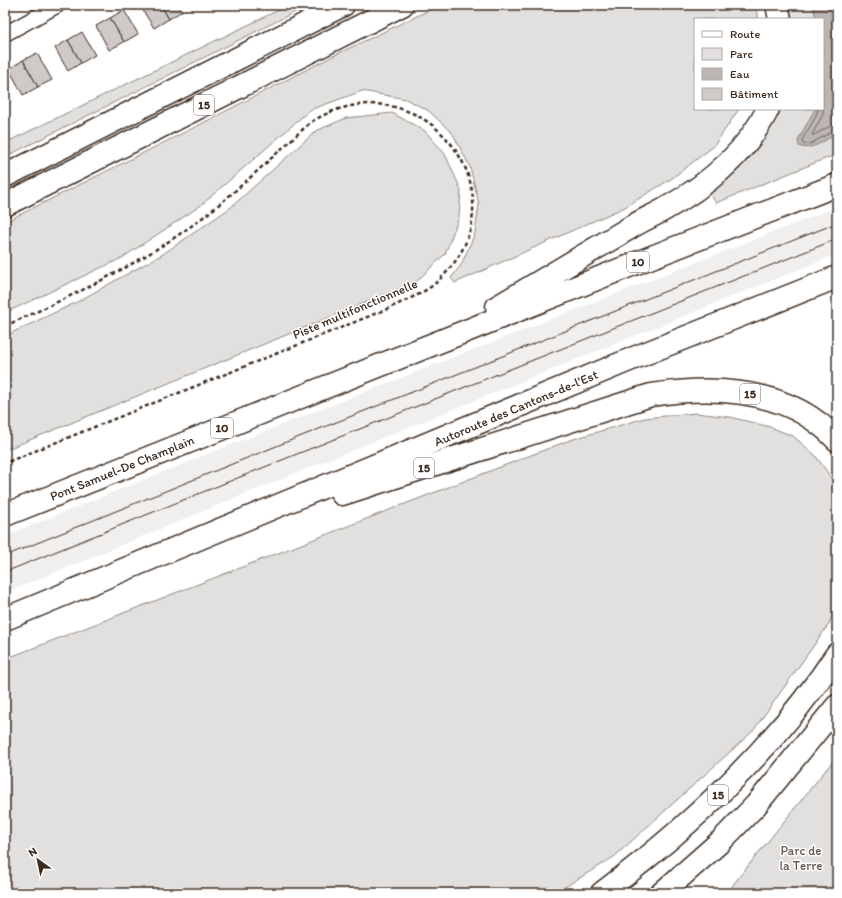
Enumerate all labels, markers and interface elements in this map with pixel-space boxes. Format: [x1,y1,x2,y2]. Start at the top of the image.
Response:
legend [694,18,824,110]
text: Route [730,27,760,41]
text: Parc [730,47,753,61]
text: Eau [730,67,750,81]
text: Bâtiment [730,87,779,101]
road number: 15 [194,95,214,115]
road number: 10 [627,252,649,272]
street label: Piste multifonctionnelle [290,276,420,342]
street label: Autoroute des Cantons-de-l'Est [432,367,600,449]
road number: 15 [740,384,760,404]
road number: 10 [211,418,233,438]
street label: Pont Samuel-De Champlain [48,432,197,504]
road number: 15 [414,458,434,478]
road number: 15 [708,785,728,805]
north arrow [18,840,58,880]
park label: Parc de la Terre [779,843,823,873]
text: N [26,845,39,860]

